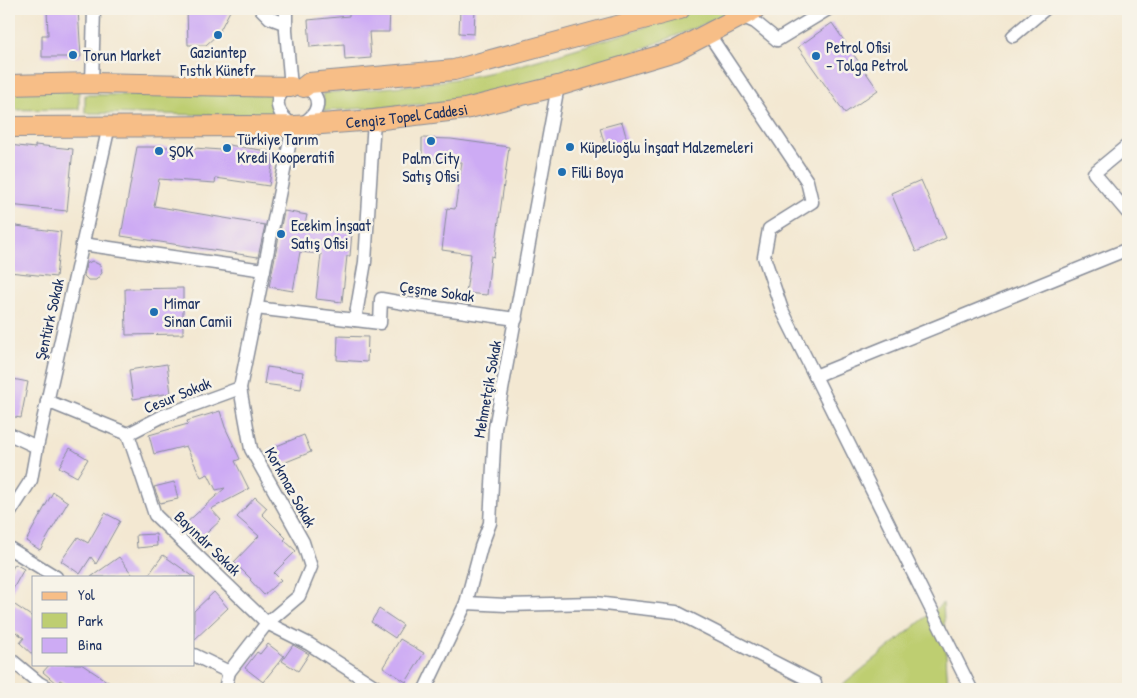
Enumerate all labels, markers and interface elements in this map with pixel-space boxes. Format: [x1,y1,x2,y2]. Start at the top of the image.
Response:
marker: Gaziantep Fıstık Künefr [212,29,224,41]
place label: Petrol Ofisi - Tolga Petrol [826,36,909,76]
place label: Gaziantep Fıstık Künefr [179,41,256,81]
place label: Torun Market [83,44,161,66]
marker: Torun Market [67,49,79,61]
marker: Petrol Ofisi - Tolga Petrol [810,50,822,62]
street label: Cengiz Topel Caddesi [345,98,470,133]
place label: Türkiye Tarım Kredi Kooperatifi [237,128,334,168]
marker: Palm City Satış Ofisi [425,135,437,147]
place label: Küpelioğlu İnşaat Malzemeleri [580,136,754,158]
place label: ŞOK [169,140,194,162]
marker: Küpelioğlu İnşaat Malzemeleri [564,141,576,153]
marker: Türkiye Tarım Kredi Kooperatifi [221,142,233,154]
marker: ŞOK [153,145,165,157]
place label: Palm City Satış Ofisi [402,147,460,187]
place label: Filli Boya [571,161,623,183]
marker: Filli Boya [556,166,568,178]
place label: Ecekim İnşaat Satış Ofisi [291,214,371,254]
marker: Ecekim İnşaat Satış Ofisi [275,228,287,240]
street label: Çeşme Sokak [398,275,476,307]
street label: Şentürk Sokak [29,276,69,362]
place label: Mimar Sinan Camii [164,292,232,332]
marker: Mimar Sinan Camii [148,306,160,318]
street label: Mehmetçik Sokak [468,338,506,440]
street label: Cesur Sokak [140,371,214,418]
street label: Korkmaz Sokak [260,443,322,531]
street label: Bayındır Sokak [170,506,246,581]
legend [32,576,195,666]
text: Yol [78,584,95,605]
text: Park [78,610,103,631]
text: Bina [78,634,102,655]

